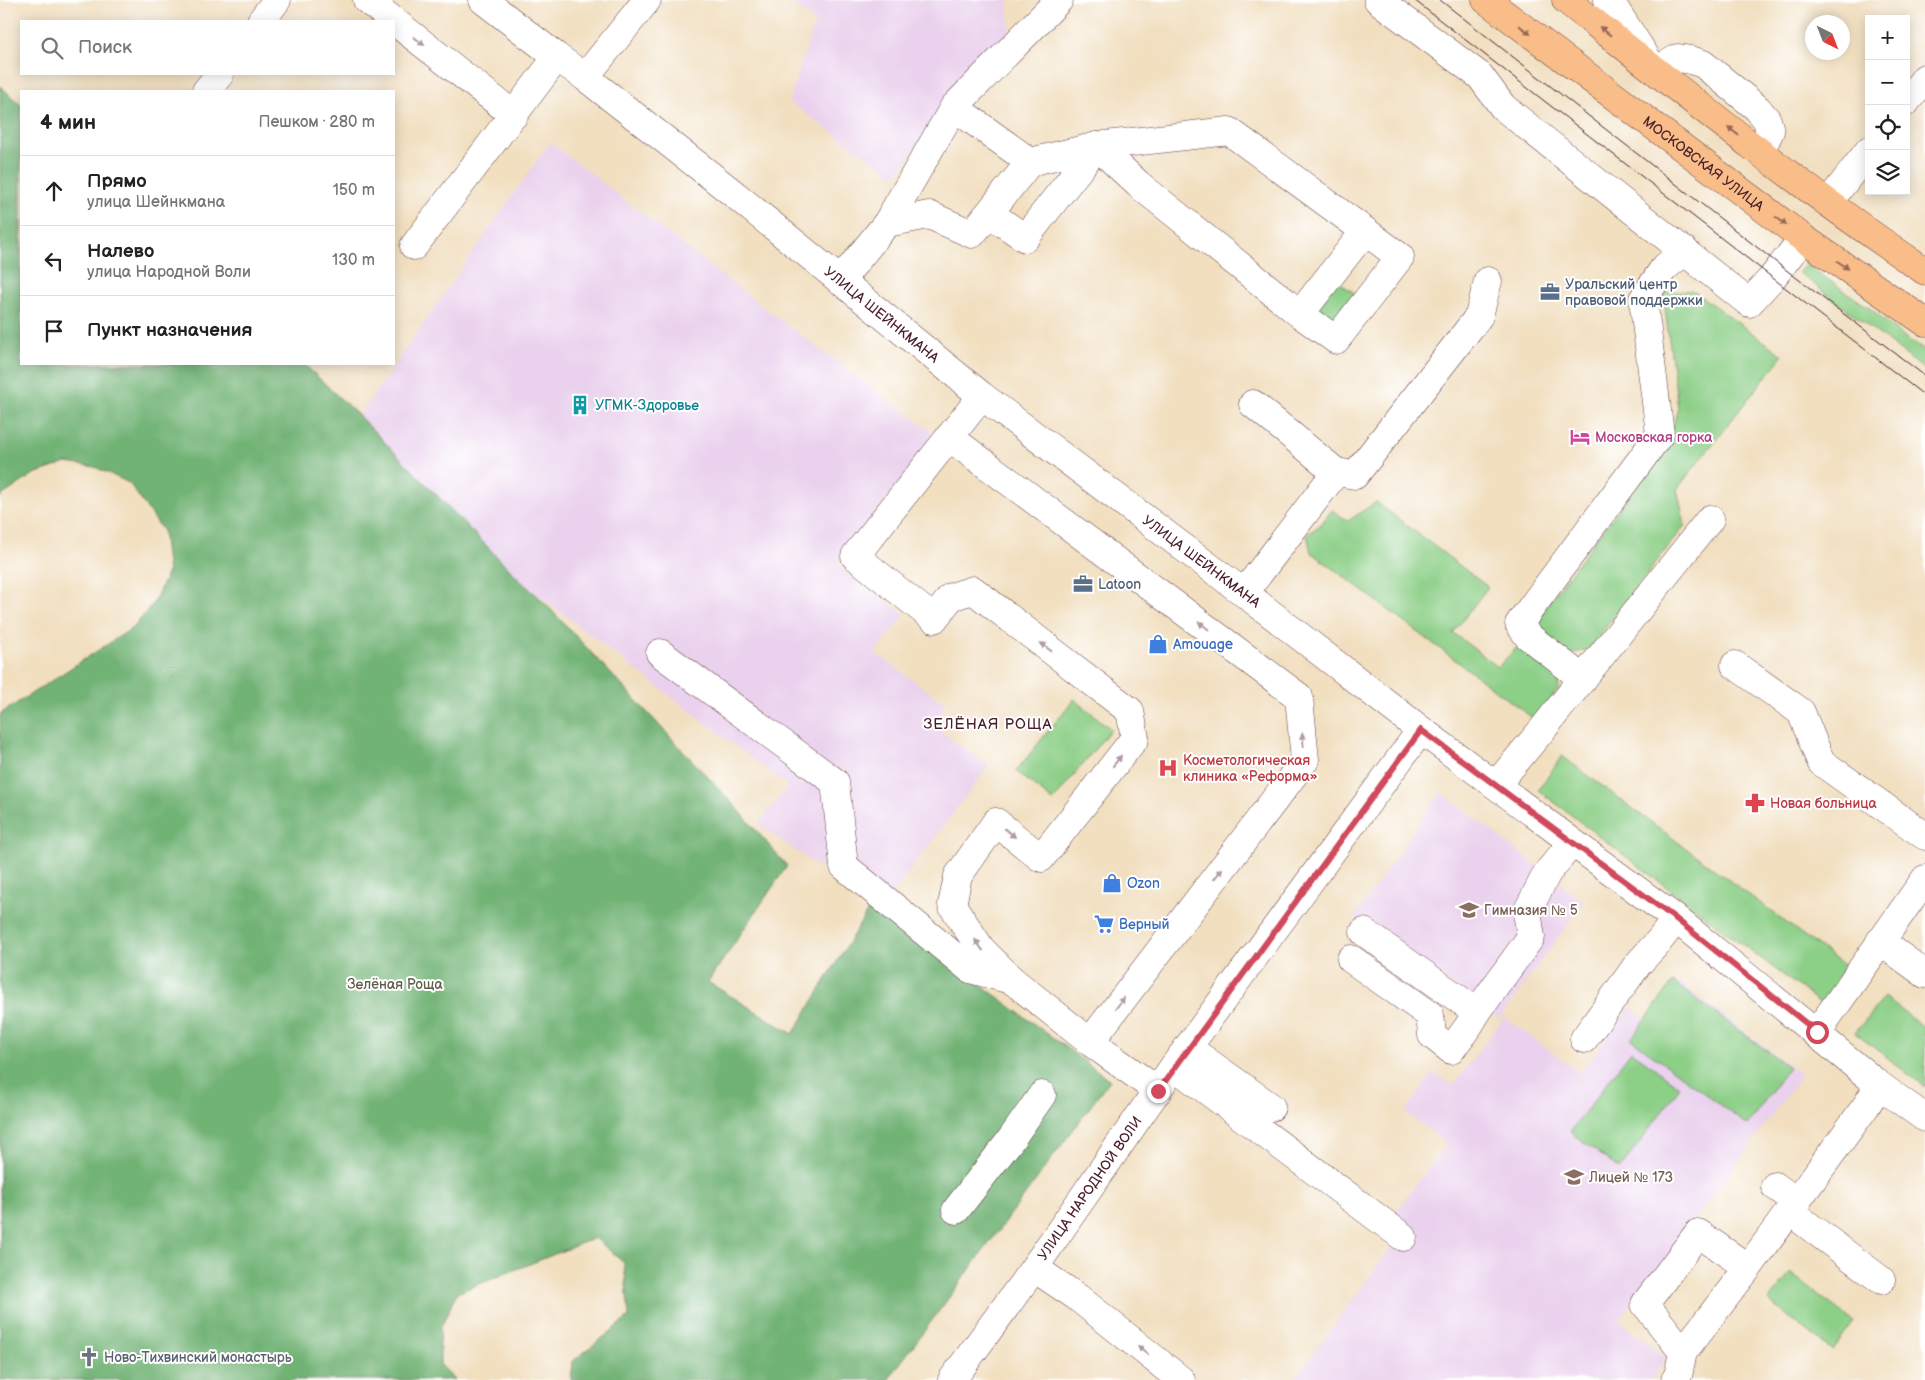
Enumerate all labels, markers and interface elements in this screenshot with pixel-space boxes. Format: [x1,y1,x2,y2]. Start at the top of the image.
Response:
north arrow [1805,15,1850,60]
map controls [1865,15,1910,195]
button: + [1865,15,1910,60]
search box [20,20,395,75]
one-way arrow [1518,25,1532,35]
one-way arrow [1598,26,1612,36]
icon: search [38,34,66,62]
one-way arrow [412,35,425,46]
text: Поиск [78,36,132,59]
button: − [1865,60,1910,105]
button: locate [1865,105,1910,150]
text: 4 мин [40,110,96,135]
text: Пешком · 280 m [258,113,375,132]
street label: МОСКОВСКАЯ УЛИЦА [1639,113,1768,215]
one-way arrow [1727,126,1740,137]
button: layers [1865,150,1910,195]
text: Прямо [87,170,147,193]
icon: ahead [40,177,68,205]
text: 150 m [333,181,375,200]
text: улица Шейнкмана [87,193,225,212]
one-way arrow [1774,216,1787,227]
text: Налево [87,240,154,263]
icon: left [40,247,68,275]
text: 130 m [332,251,375,270]
one-way arrow [1837,260,1850,270]
text: улица Народной Воли [87,263,251,282]
street label: УЛИЦА ШЕЙНКМАНА [821,263,943,367]
place label: Уральский центр правовой поддержки [1565,276,1703,309]
office icon: Уральский центр правовой поддержки [1539,281,1561,303]
icon: arrive [40,317,68,345]
text: Пункт назначения [87,319,252,342]
building icon: УГМК-Здоровье [569,394,591,416]
place label: УГМК-Здоровье [595,397,699,414]
hotel icon: Московская горка [1569,426,1591,448]
place label: Московская горка [1595,429,1713,446]
street label: УЛИЦА ШЕЙНКМАНА [1139,512,1264,612]
office icon: Latoon [1072,573,1094,595]
place label: Latoon [1098,576,1141,593]
one-way arrow [1197,621,1211,631]
shop icon: Amouage [1147,633,1169,655]
place label: Amouage [1173,636,1233,653]
one-way arrow [1040,641,1053,652]
district label: ЗЕЛЁНАЯ РОЩА [923,715,1053,734]
one-way arrow [1299,732,1307,748]
place label: Косметологическая клиника «Реформа» [1183,752,1318,785]
one-way arrow [1111,755,1122,768]
hospital icon: Косметологическая клиника «Реформа» [1157,757,1179,779]
pharmacy icon: Новая больница [1744,792,1766,814]
place label: Новая больница [1770,795,1878,812]
one-way arrow [1004,828,1017,839]
one-way arrow [1213,867,1223,881]
shop icon: Ozon [1101,872,1123,894]
place label: Ozon [1127,875,1160,892]
school or university icon: Гимназия № 5 [1458,899,1480,921]
place label: Гимназия № 5 [1484,902,1578,919]
supermarket icon: Верный [1093,913,1115,935]
place label: Верный [1119,916,1170,933]
one-way arrow [974,938,984,952]
park label: Зелёная Роща [347,976,443,993]
one-way arrow [1114,997,1125,1010]
route start [1806,1021,1829,1044]
route end [1147,1080,1170,1103]
street label: УЛИЦА НАРОДНОЙ ВОЛИ [1034,1113,1146,1264]
school or university icon: Лицей № 173 [1563,1166,1585,1188]
place label: Лицей № 173 [1588,1169,1673,1186]
one-way arrow [1137,1344,1150,1355]
church icon: Ново-Тихвинский монастырь [78,1346,100,1368]
place label: Ново-Тихвинский монастырь [104,1349,292,1366]

